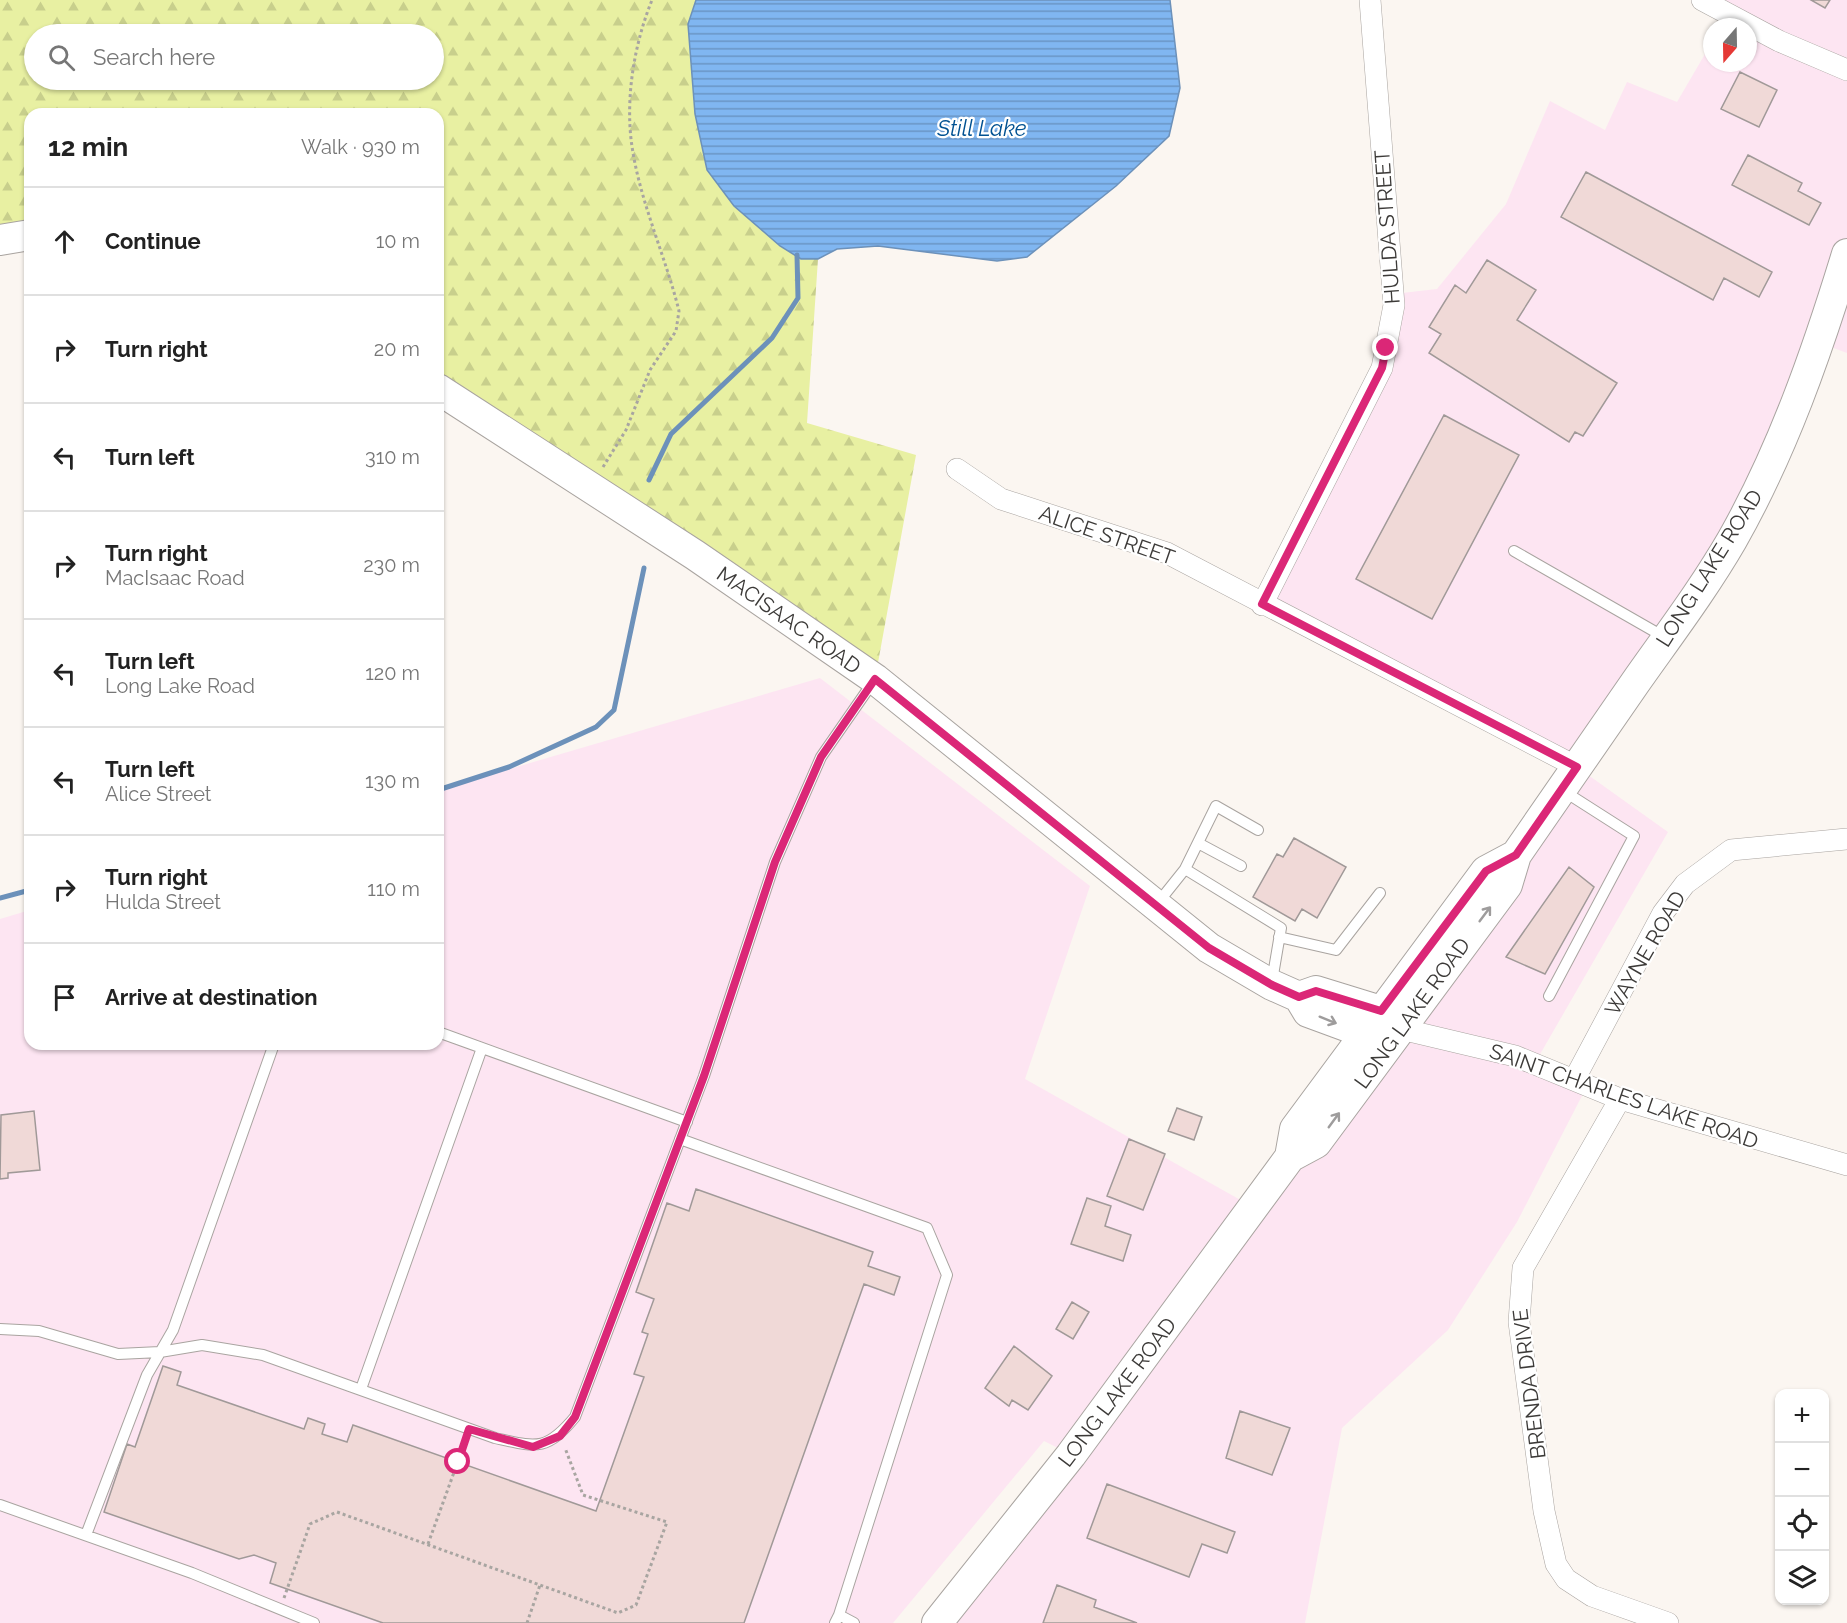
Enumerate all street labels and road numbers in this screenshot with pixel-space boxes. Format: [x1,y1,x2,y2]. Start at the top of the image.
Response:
street label: HULDA STREET [1369,149,1405,305]
street label: LONG LAKE ROAD [1651,485,1767,651]
street label: ALICE STREET [1036,500,1178,570]
street label: MACISAAC ROAD [712,561,866,679]
street label: WAYNE ROAD [1599,886,1691,1020]
street label: LONG LAKE ROAD [1349,933,1475,1093]
street label: SAINT CHARLES LAKE ROAD [1486,1038,1762,1154]
street label: BRENDA DRIVE [1507,1308,1551,1460]
street label: LONG LAKE ROAD [1053,1312,1181,1472]

